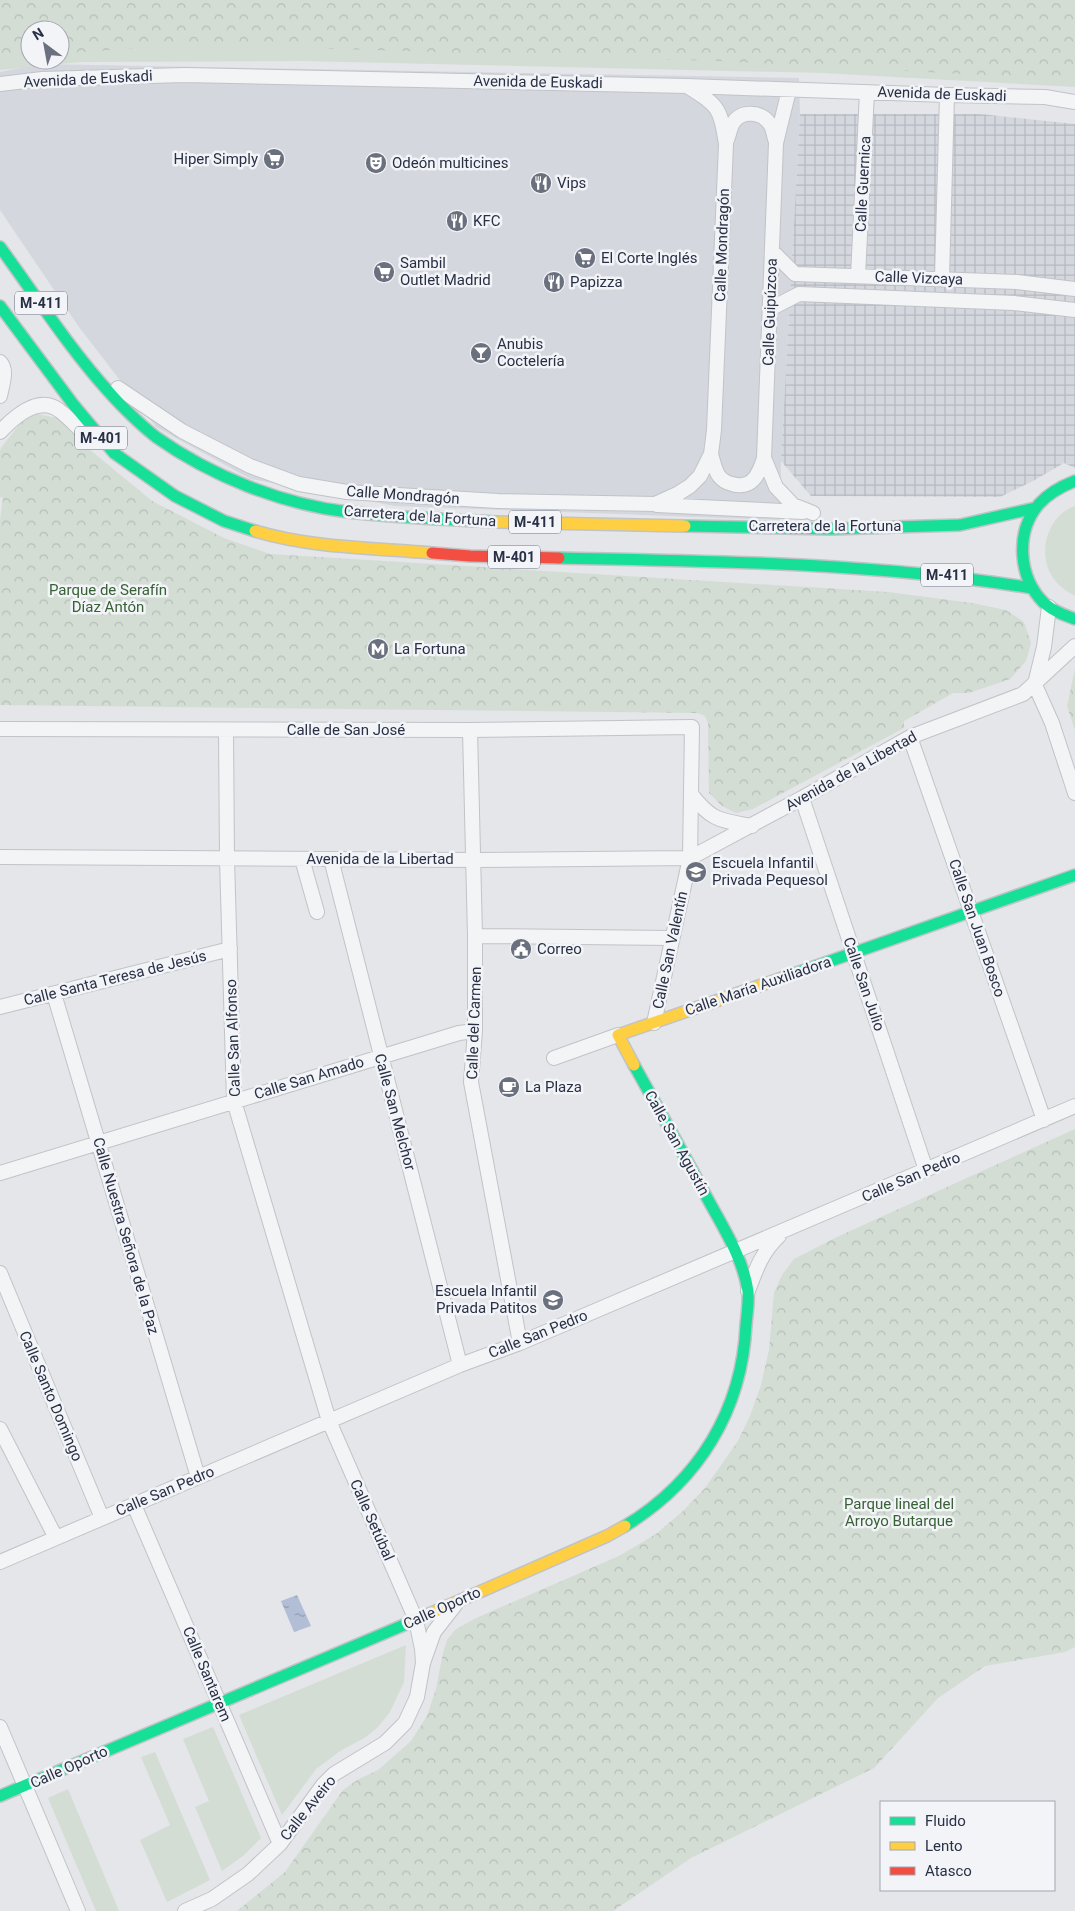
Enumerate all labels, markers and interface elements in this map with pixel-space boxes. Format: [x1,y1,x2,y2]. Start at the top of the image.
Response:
north arrow [20,20,70,70]
text: N [30,25,47,43]
street label: Avenida de Euskadi [23,67,153,91]
street label: Avenida de Euskadi [473,72,603,92]
street label: Avenida de Euskadi [877,83,1007,105]
street label: Calle Guernica [851,135,875,233]
supermarket icon: Hiper Simply [262,147,286,171]
place label: Hiper Simply [174,150,258,168]
theatre icon: Odeón multicines [364,151,388,175]
place label: Odeón multicines [392,154,508,172]
restaurant icon: Vips [529,171,553,195]
place label: Vips [557,174,586,192]
street label: Calle Mondragón [711,188,733,302]
restaurant icon: KFC [445,209,469,233]
place label: KFC [473,212,501,230]
supermarket icon: El Corte Inglés [573,246,597,270]
place label: El Corte Inglés [601,249,697,267]
place label: Sambil Outlet Madrid [400,254,491,289]
street label: Calle Guipúzcoa [759,258,781,366]
supermarket icon: Sambil Outlet Madrid [372,260,396,284]
street label: Calle Vizcaya [874,267,964,289]
restaurant icon: Papizza [542,270,566,294]
place label: Papizza [570,273,623,291]
road number: M-411 [15,292,67,314]
place label: Anubis Coctelería [497,335,565,370]
bar icon: Anubis Coctelería [469,341,493,365]
road number: M-401 [75,426,127,449]
street label: Calle Mondragón [346,482,460,508]
street label: Carretera de la Fortuna [343,502,497,530]
road number: M-411 [509,511,561,534]
street label: Carretera de la Fortuna [749,517,901,535]
road number: M-401 [488,546,540,568]
road number: M-411 [921,564,973,586]
park label: Parque de Serafín Díaz Antón [49,581,167,616]
metro station icon: La Fortuna [366,637,390,661]
place label: La Fortuna [394,640,466,658]
street label: Calle de San José [287,721,405,739]
street label: Avenida de la Libertad [782,727,920,815]
street label: Avenida de la Libertad [306,850,454,868]
place label: Escuela Infantil Privada Pequesol [712,854,828,889]
street label: Calle San Juan Bosco [945,857,1009,999]
school or university icon: Escuela Infantil Privada Pequesol [684,860,708,884]
street label: Calle San Valentín [649,889,691,1011]
street label: Calle San Julio [839,935,889,1033]
public building icon: Correo [509,937,533,961]
place label: Correo [537,940,582,958]
street label: Calle Santa Teresa de Jesús [22,947,208,1009]
street label: Calle María Auxiliadora [683,953,833,1019]
street label: Calle del Carmen [463,966,485,1080]
street label: Calle San Alfonso [222,979,244,1097]
street label: Calle San Melchor [371,1052,419,1172]
street label: Calle San Amado [252,1053,366,1103]
cafe icon: La Plaza [497,1075,521,1099]
place label: La Plaza [525,1078,582,1096]
street label: Calle San Agustín [641,1087,713,1199]
street label: Calle Nuestra Señora de la Paz [89,1135,163,1337]
street label: Calle San Pedro [859,1148,963,1206]
place label: Escuela Infantil Privada Patitos [435,1282,537,1317]
school or university icon: Escuela Infantil Privada Patitos [541,1288,565,1312]
street label: Calle San Pedro [486,1306,590,1362]
street label: Calle Santo Domingo [15,1328,87,1464]
street label: Calle San Pedro [113,1462,217,1520]
street label: Calle Setúbal [346,1477,398,1563]
park label: Parque lineal del Arroyo Butarque [844,1495,954,1530]
street label: Calle Oporto [400,1583,484,1633]
street label: Calle Santarem [179,1624,235,1724]
street label: Calle Oporto [27,1742,111,1792]
street label: Calle Aveiro [276,1772,340,1844]
legend [880,1801,1055,1891]
text: Fluido [925,1812,966,1830]
text: Lento [925,1837,963,1855]
text: Atasco [925,1862,972,1880]

